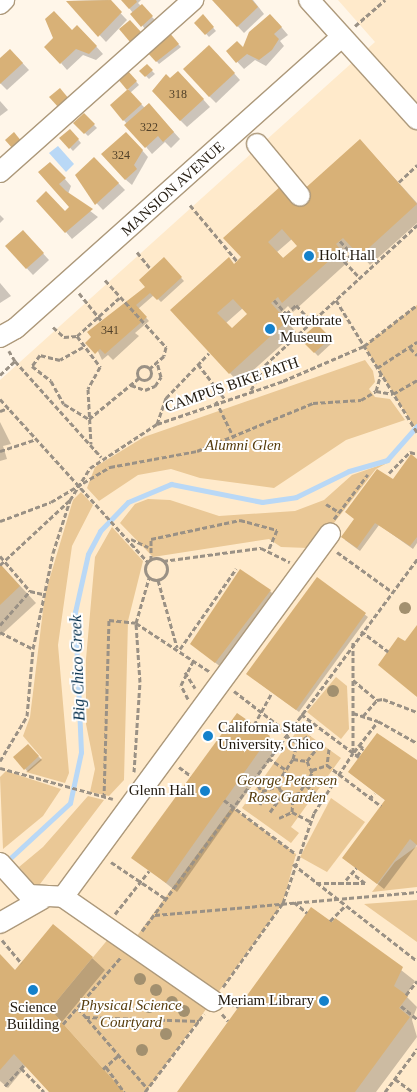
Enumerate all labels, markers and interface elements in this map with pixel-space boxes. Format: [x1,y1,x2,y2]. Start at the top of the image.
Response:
house number: 318 [169,88,187,102]
house number: 322 [140,121,158,135]
street label: MANSION AVENUE [117,138,229,240]
house number: 324 [112,149,130,163]
place label: Holt Hall [319,247,375,265]
marker: Holt Hall [303,250,315,262]
place label: Vertebrate Museum [280,311,342,346]
marker: Vertebrate Museum [264,323,276,335]
house number: 341 [101,324,119,338]
street label: CAMPUS BIKE PATH [163,354,301,416]
park label: Alumni Glen [205,437,281,455]
water label: Big Chico Creek [67,615,89,721]
place label: California State University, Chico [218,718,324,753]
marker: California State University, Chico [202,730,214,742]
park label: George Petersen Rose Garden [237,771,337,806]
place label: Glenn Hall [129,782,195,800]
marker: Glenn Hall [199,785,211,797]
marker: Science Building [27,984,39,996]
place label: Meriam Library [218,992,314,1010]
marker: Meriam Library [318,995,330,1007]
park label: Physical Science Courtyard [80,996,182,1031]
place label: Science Building [7,998,59,1033]

